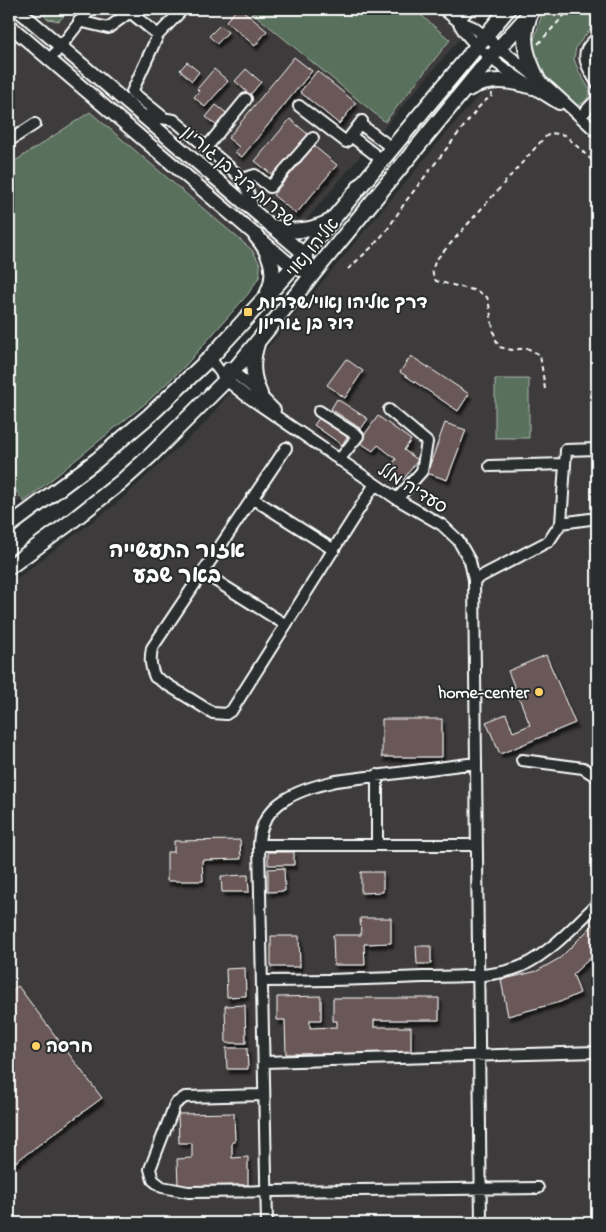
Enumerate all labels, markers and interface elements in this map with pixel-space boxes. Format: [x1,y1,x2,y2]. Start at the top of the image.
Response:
street label: שדרות דוד בן גוריון [175,121,300,234]
street label: אליהו נאוי [281,213,346,284]
place label: דרך אליהו נאוי/שדרות דוד בן גוריון [256,291,428,338]
marker: דרך אליהו נאוי/שדרות דוד בן גוריון [242,306,254,318]
street label: סעדיה מלל [372,458,452,521]
district label: אזור התעשייה באר שבע [109,536,245,593]
place label: home-center [438,681,529,707]
marker: home-center [533,686,545,698]
place label: חרסה [46,1035,93,1061]
marker: חרסה [30,1040,42,1052]

